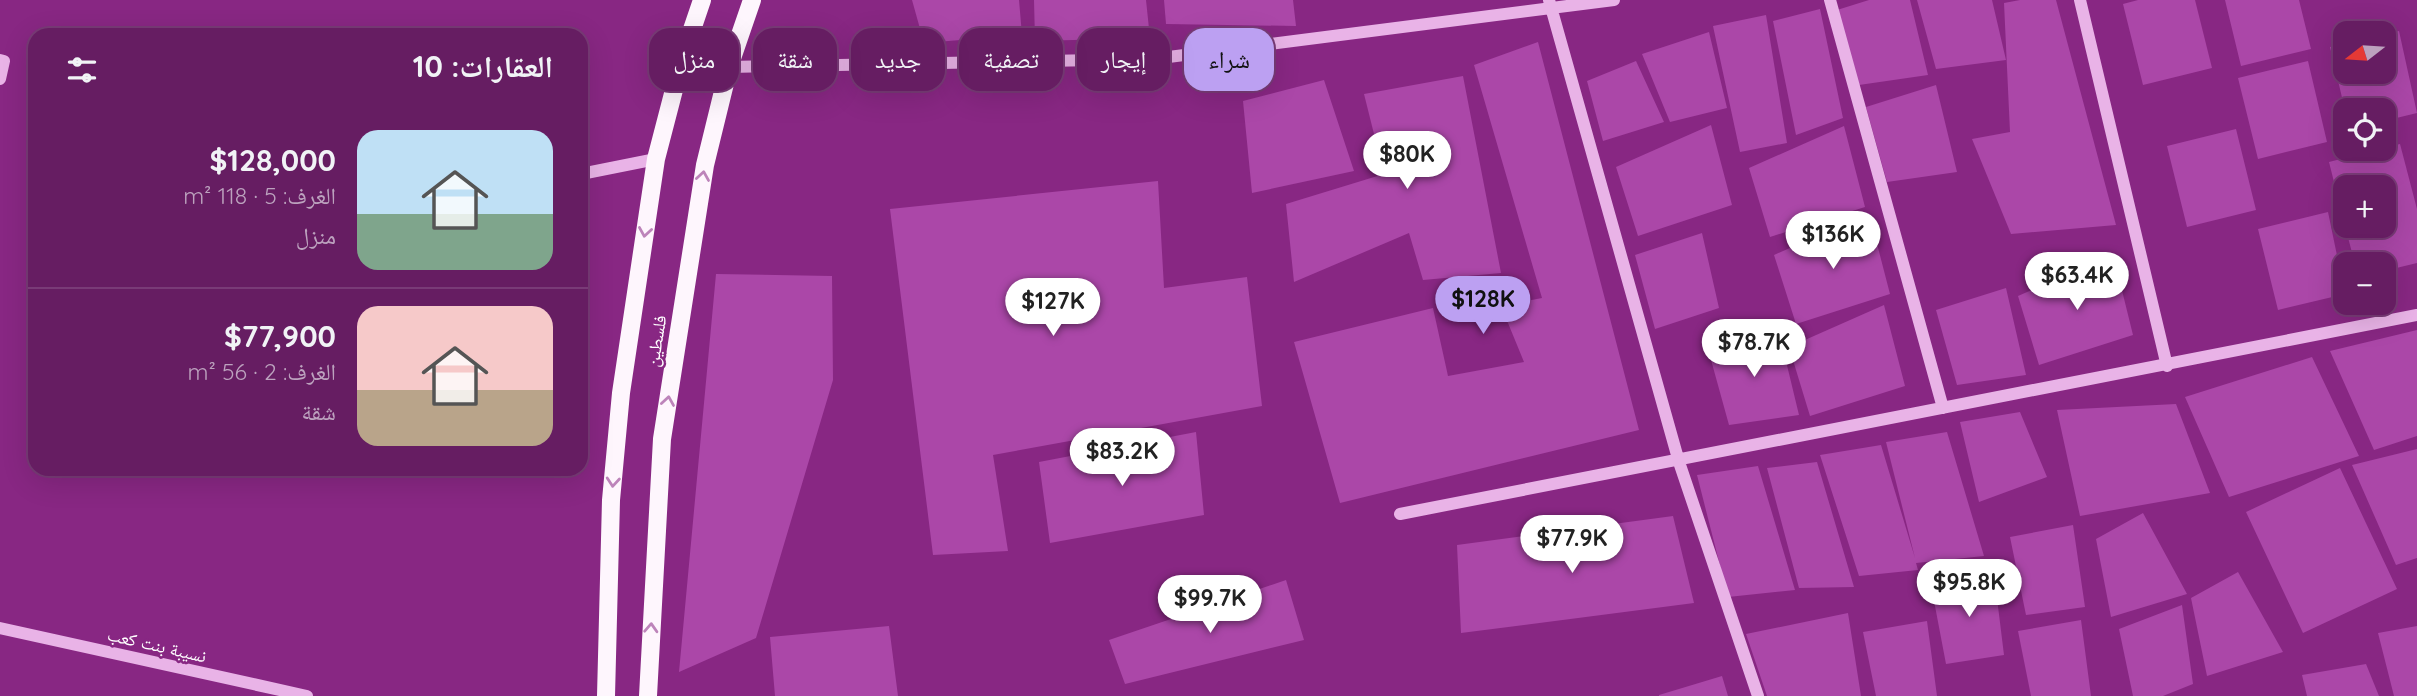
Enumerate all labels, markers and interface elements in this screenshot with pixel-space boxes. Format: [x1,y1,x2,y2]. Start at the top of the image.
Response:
north arrow [2333,21,2396,84]
map controls [2333,21,2396,315]
chip: منزل [649,28,739,91]
chip: شقة [753,28,837,91]
chip: جديد [851,28,945,91]
chip: تصفية [959,28,1063,91]
chip: إيجار [1077,28,1170,91]
chip: شراء [1184,28,1274,91]
text: العقارات: 10 [413,47,553,85]
icon: filters [63,51,101,89]
button: locate [2333,98,2396,161]
pin: $80K [1366,132,1448,191]
text: $80K [1379,139,1435,168]
text: $128,000 [209,141,336,179]
icon: home [413,158,497,242]
one-way arrow [695,170,710,182]
button: + [2333,175,2396,238]
text: الغرف: 5 · 118 m² [183,181,336,210]
pin: $136K [1784,212,1882,271]
text: $136K [1802,219,1864,248]
text: منزل [296,221,336,250]
one-way arrow [638,226,653,238]
pin: $63.4K [2020,252,2134,312]
button: − [2333,252,2396,315]
text: $63.4K [2041,260,2113,289]
pin: $128K [1434,276,1532,336]
pin: $127K [1004,278,1102,338]
text: $128K [1451,284,1515,313]
text: $127K [1021,286,1085,315]
street label: فلسطين [641,313,671,369]
text: $77,900 [224,317,336,355]
pin: $78.7K [1697,320,1811,379]
text: $78.7K [1718,327,1790,356]
icon: home [413,334,497,418]
text: الغرف: 2 · 56 m² [187,357,336,386]
one-way arrow [660,395,675,407]
text: شقة [302,397,336,426]
pin: $83.2K [1065,428,1179,488]
text: $83.2K [1086,436,1158,465]
one-way arrow [606,477,621,488]
pin: $77.9K [1515,516,1629,575]
text: $77.9K [1536,523,1608,552]
pin: $95.8K [1912,560,2026,619]
text: $95.8K [1933,567,2005,596]
pin: $99.7K [1153,576,1267,635]
text: $99.7K [1174,583,1246,612]
street label: نسيبة بنت كعب [105,622,209,668]
one-way arrow [643,622,658,633]

